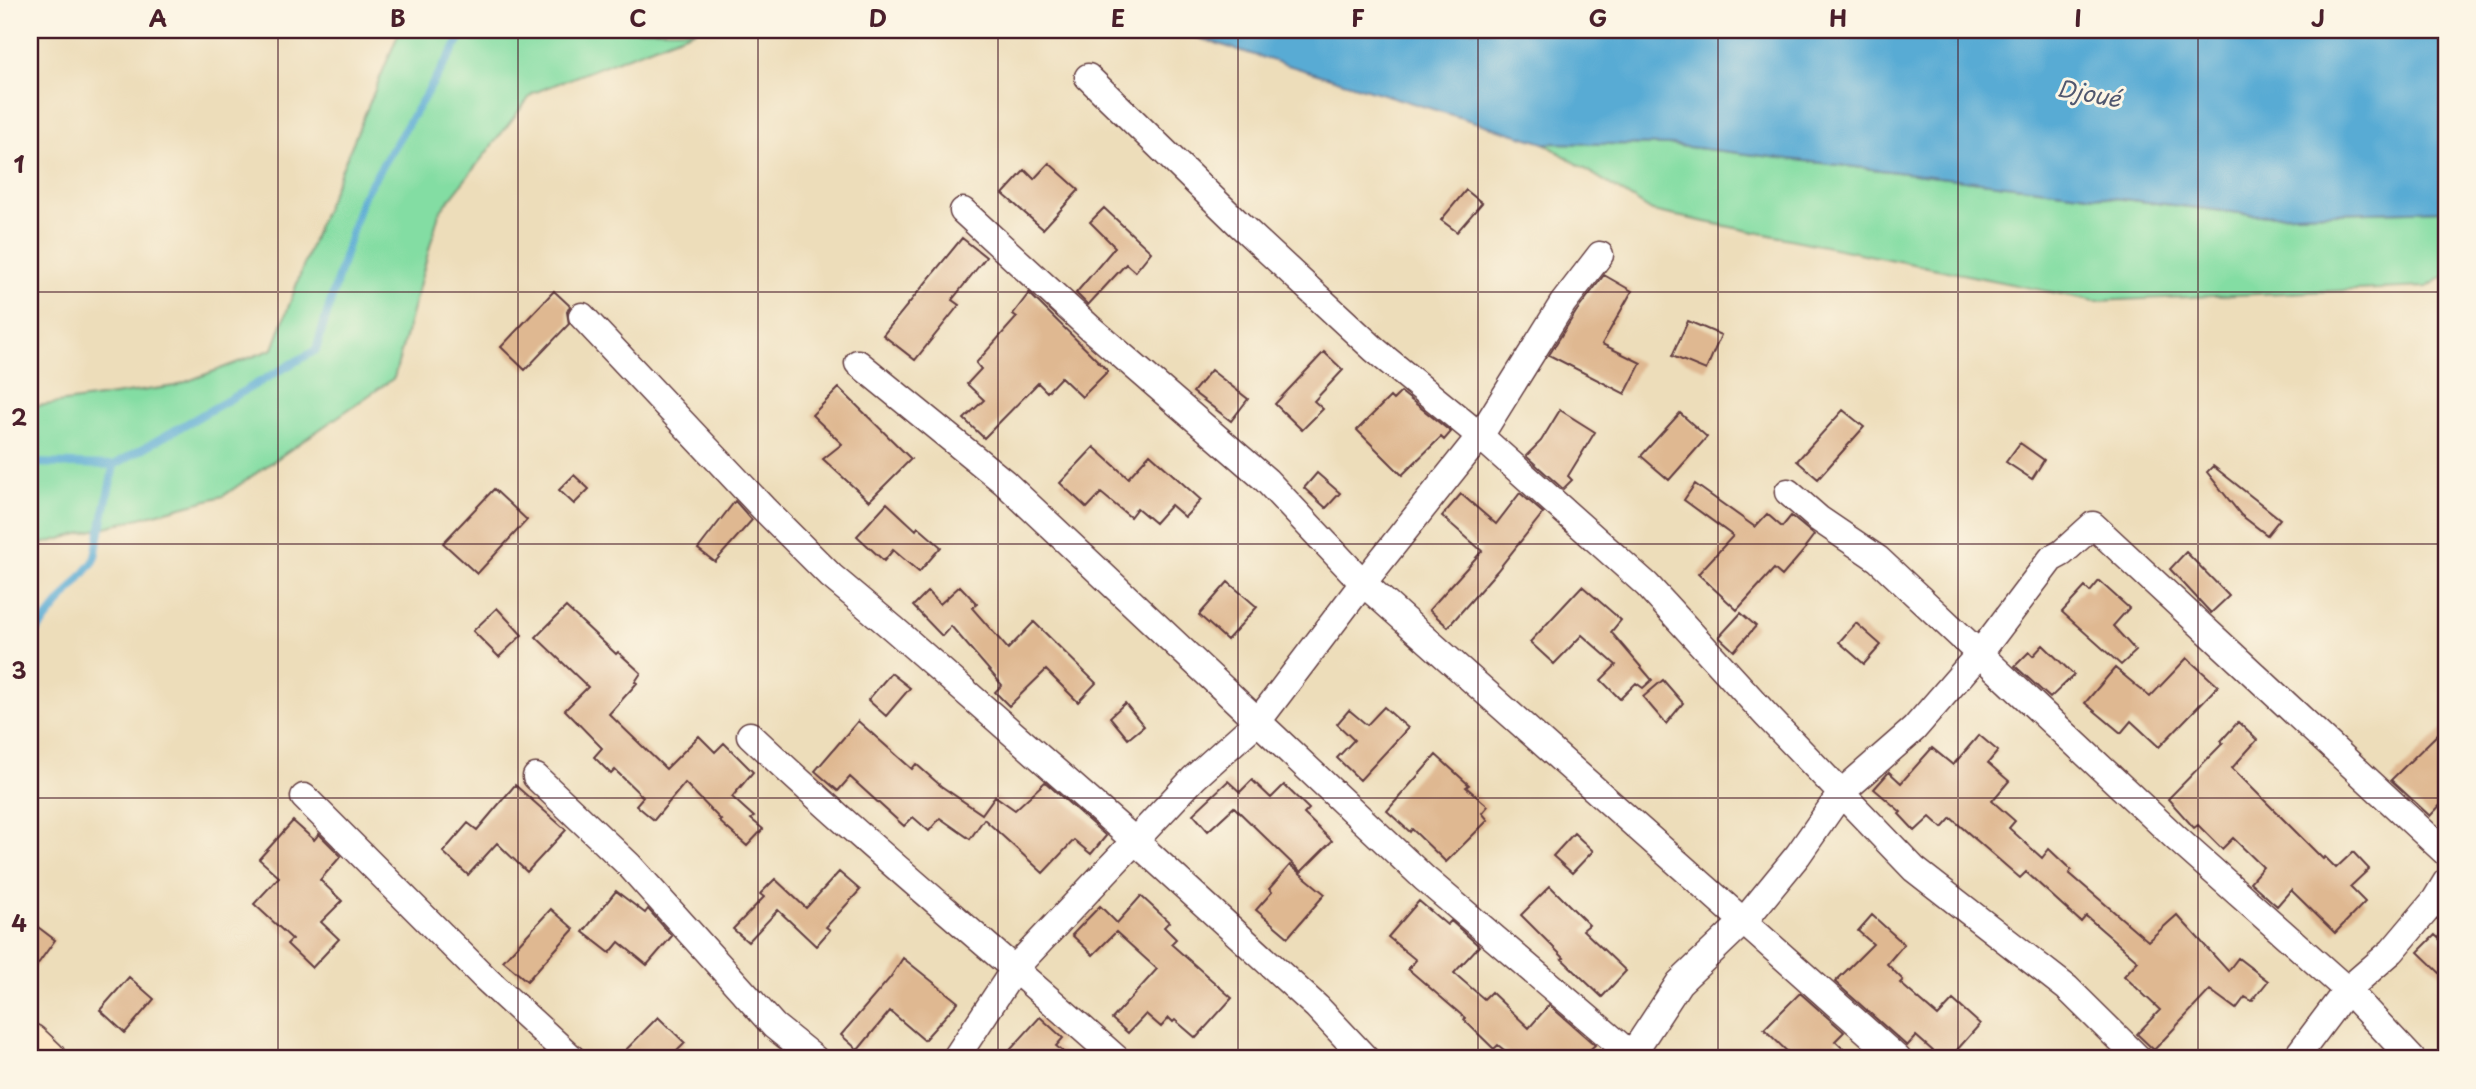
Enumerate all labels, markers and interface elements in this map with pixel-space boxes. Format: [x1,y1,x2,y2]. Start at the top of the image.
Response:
text: A [149,0,167,35]
text: B [390,0,406,35]
text: C [629,0,647,35]
text: D [869,0,887,35]
text: E [1111,0,1125,35]
text: F [1351,0,1365,35]
text: G [1589,0,1607,35]
text: H [1829,0,1847,35]
text: I [2074,0,2082,35]
text: J [2311,0,2325,35]
water label: Djoué [2055,70,2125,116]
text: 1 [14,146,25,181]
text: 2 [11,399,27,434]
text: 3 [11,652,27,687]
text: 4 [11,905,27,940]

